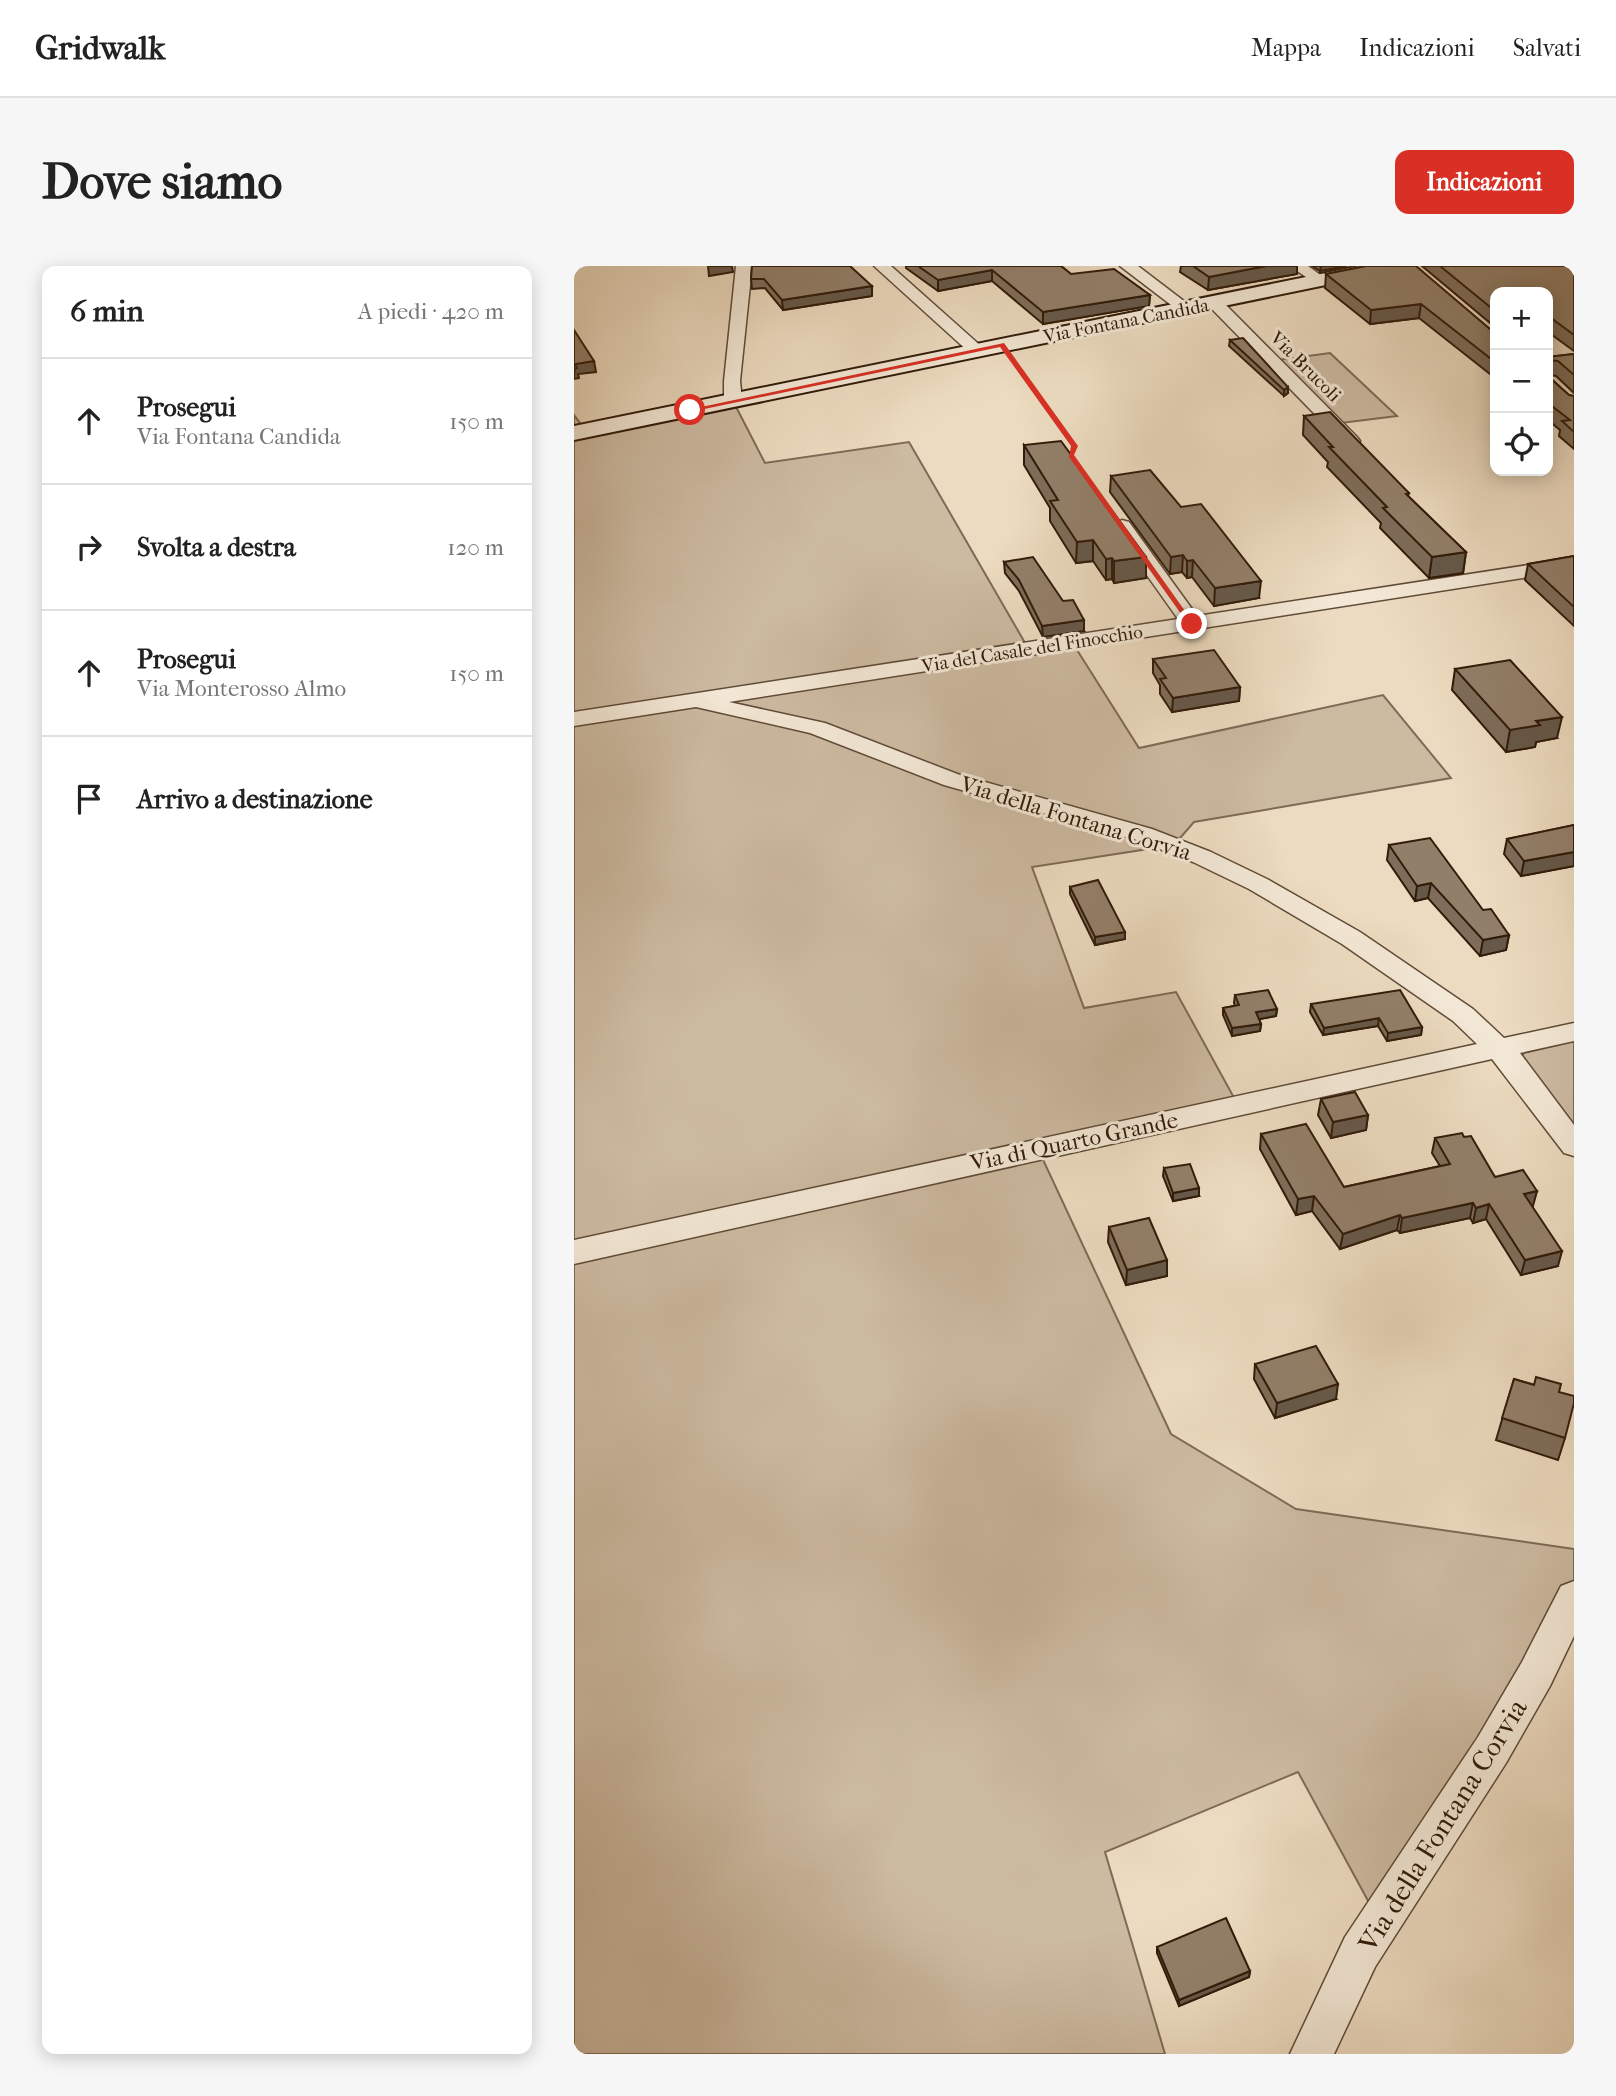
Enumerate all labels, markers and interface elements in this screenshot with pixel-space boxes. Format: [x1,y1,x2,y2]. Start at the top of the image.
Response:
text: Gridwalk [35,29,165,68]
text: Mappa [1251,34,1321,62]
text: Indicazioni [1359,34,1475,62]
text: Salvati [1513,34,1581,62]
button: Indicazioni [1395,150,1574,214]
text: Dove siamo [42,153,282,211]
map controls [1490,287,1553,476]
button: + [1490,287,1553,350]
text: 6 min [70,294,144,329]
street label: Via Fontana Candida [1041,294,1211,348]
text: A piedi · 420 m [358,298,504,325]
street label: Via Brucoli [1265,326,1345,407]
button: − [1490,350,1553,413]
text: Prosegui [137,392,236,423]
route start [674,394,705,425]
icon: ahead [70,402,108,440]
text: 150 m [449,408,504,435]
button: locate [1490,413,1553,476]
text: Via Fontana Candida [137,423,341,450]
icon: right [70,528,108,566]
text: Svolta a destra [137,532,296,563]
text: 120 m [447,534,504,561]
route end [1176,608,1207,639]
street label: Via del Casale del Finocchio [919,621,1145,677]
text: Prosegui [137,644,236,675]
icon: ahead [70,654,108,692]
text: 150 m [449,660,504,687]
text: Via Monterosso Almo [137,675,346,702]
street label: Via della Fontana Corvia [956,770,1195,867]
icon: arrive [70,780,108,818]
text: Arrivo a destinazione [137,784,373,815]
street label: Via di Quarto Grande [967,1106,1180,1177]
street label: Via della Fontana Corvia [1351,1692,1534,1959]

